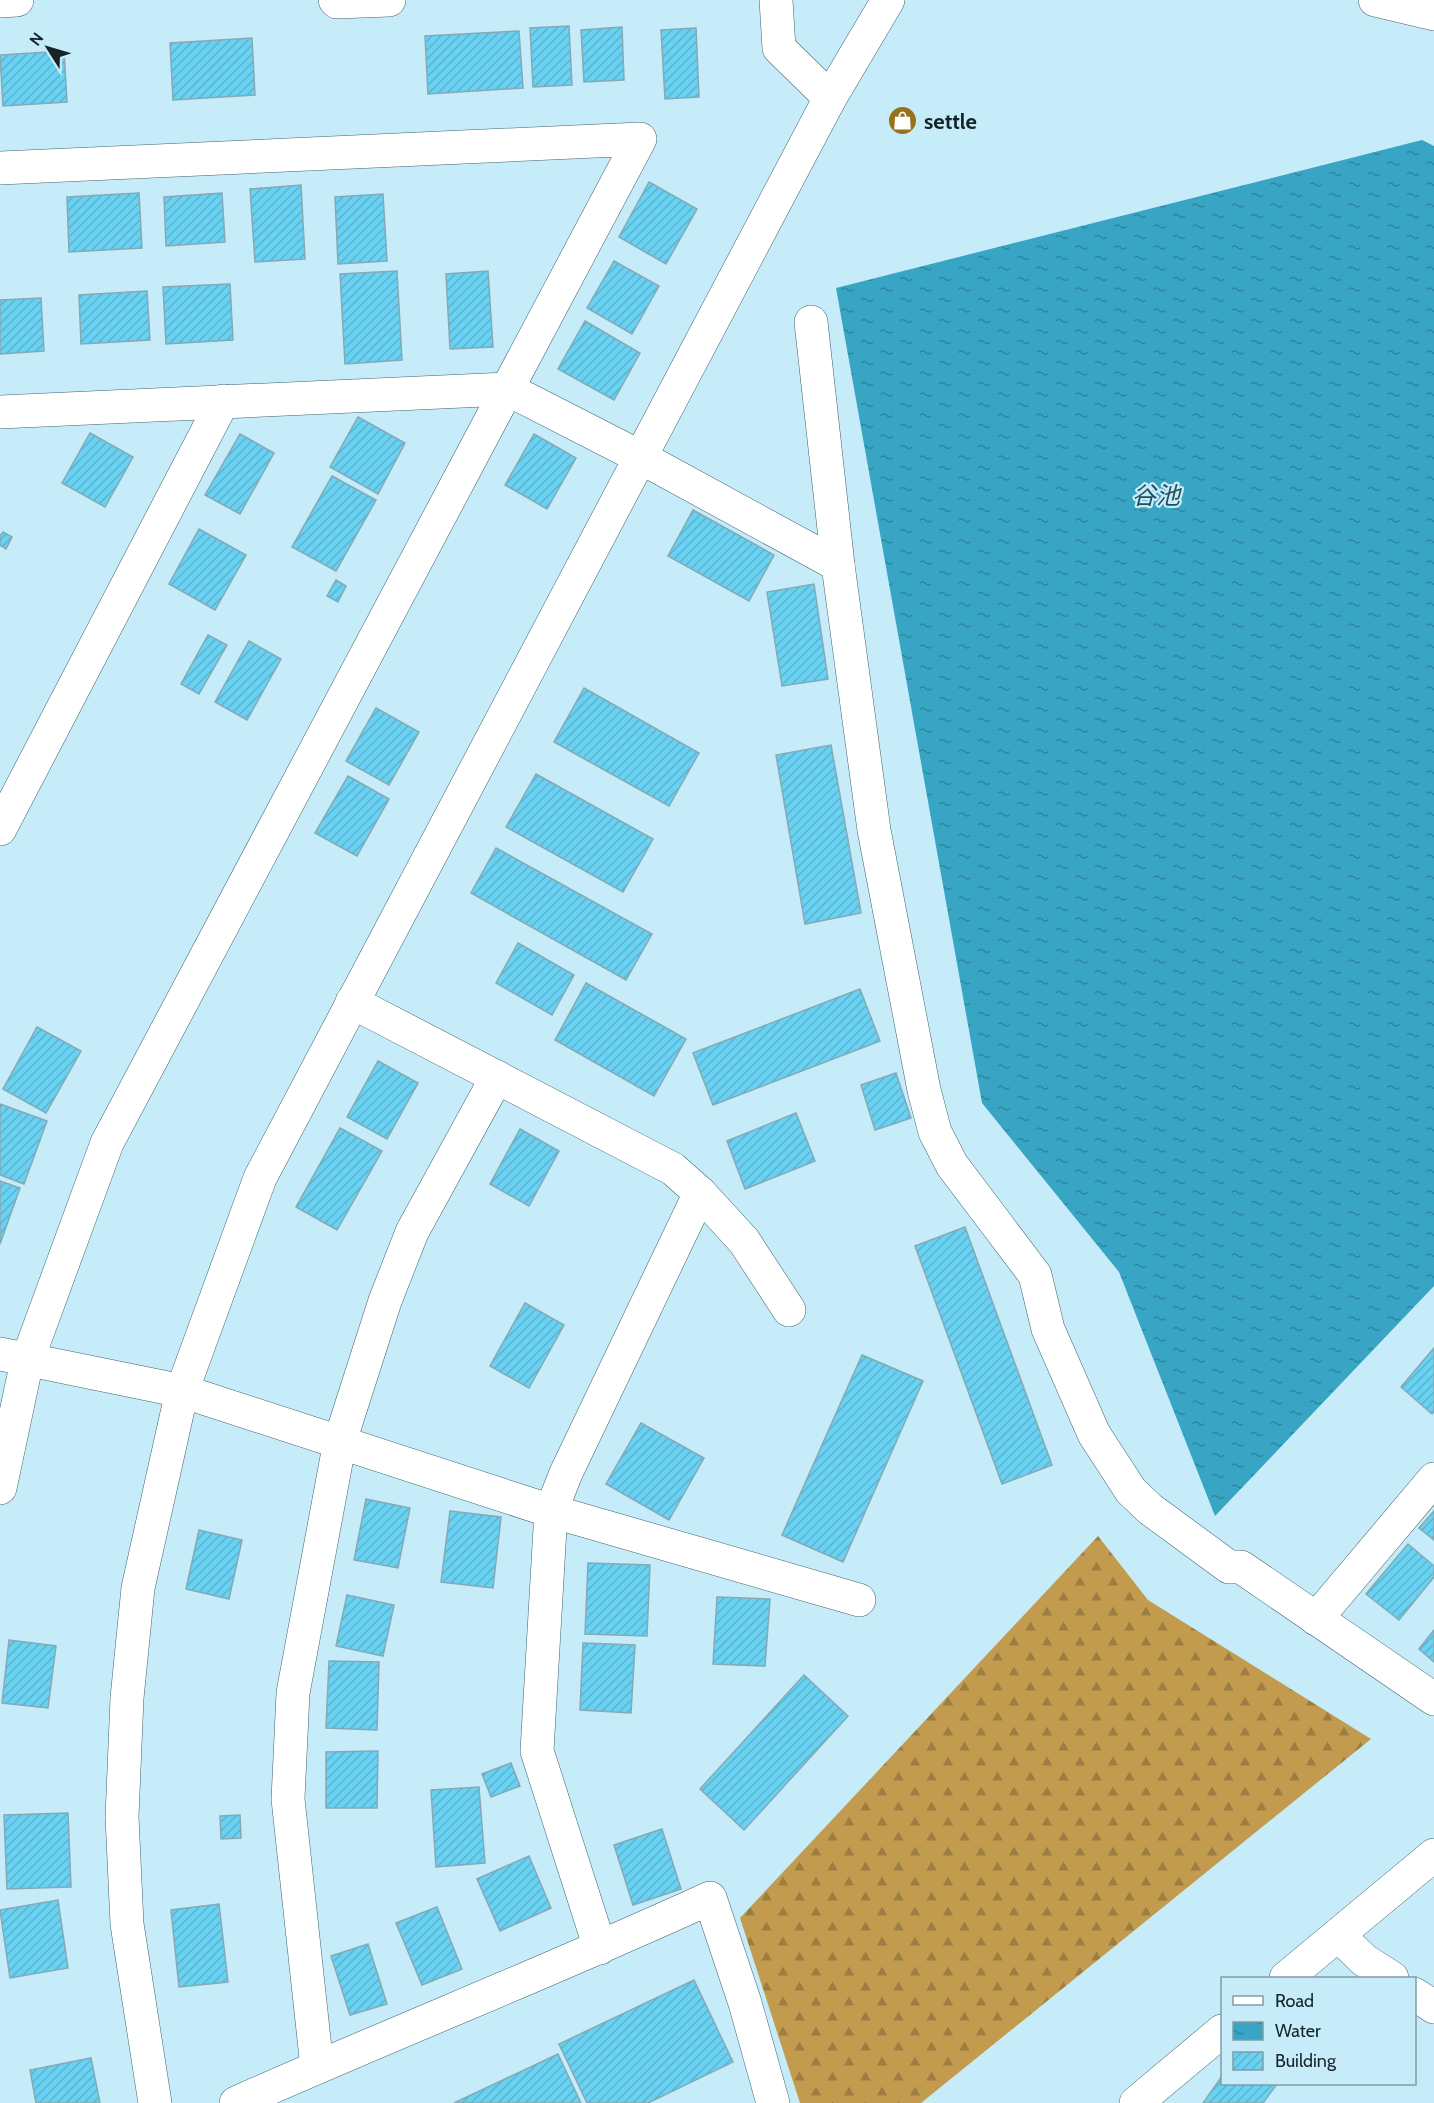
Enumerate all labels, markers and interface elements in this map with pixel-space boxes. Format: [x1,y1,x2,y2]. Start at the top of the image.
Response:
north arrow [18,18,78,78]
text: N [25,29,47,50]
shop icon: settle [887,105,919,137]
place label: settle [924,108,977,135]
water label: 谷池 [1132,481,1182,510]
legend [1221,1977,1416,2085]
text: Road [1275,1990,1314,2012]
text: Water [1275,2020,1321,2042]
text: Building [1275,2050,1337,2072]

